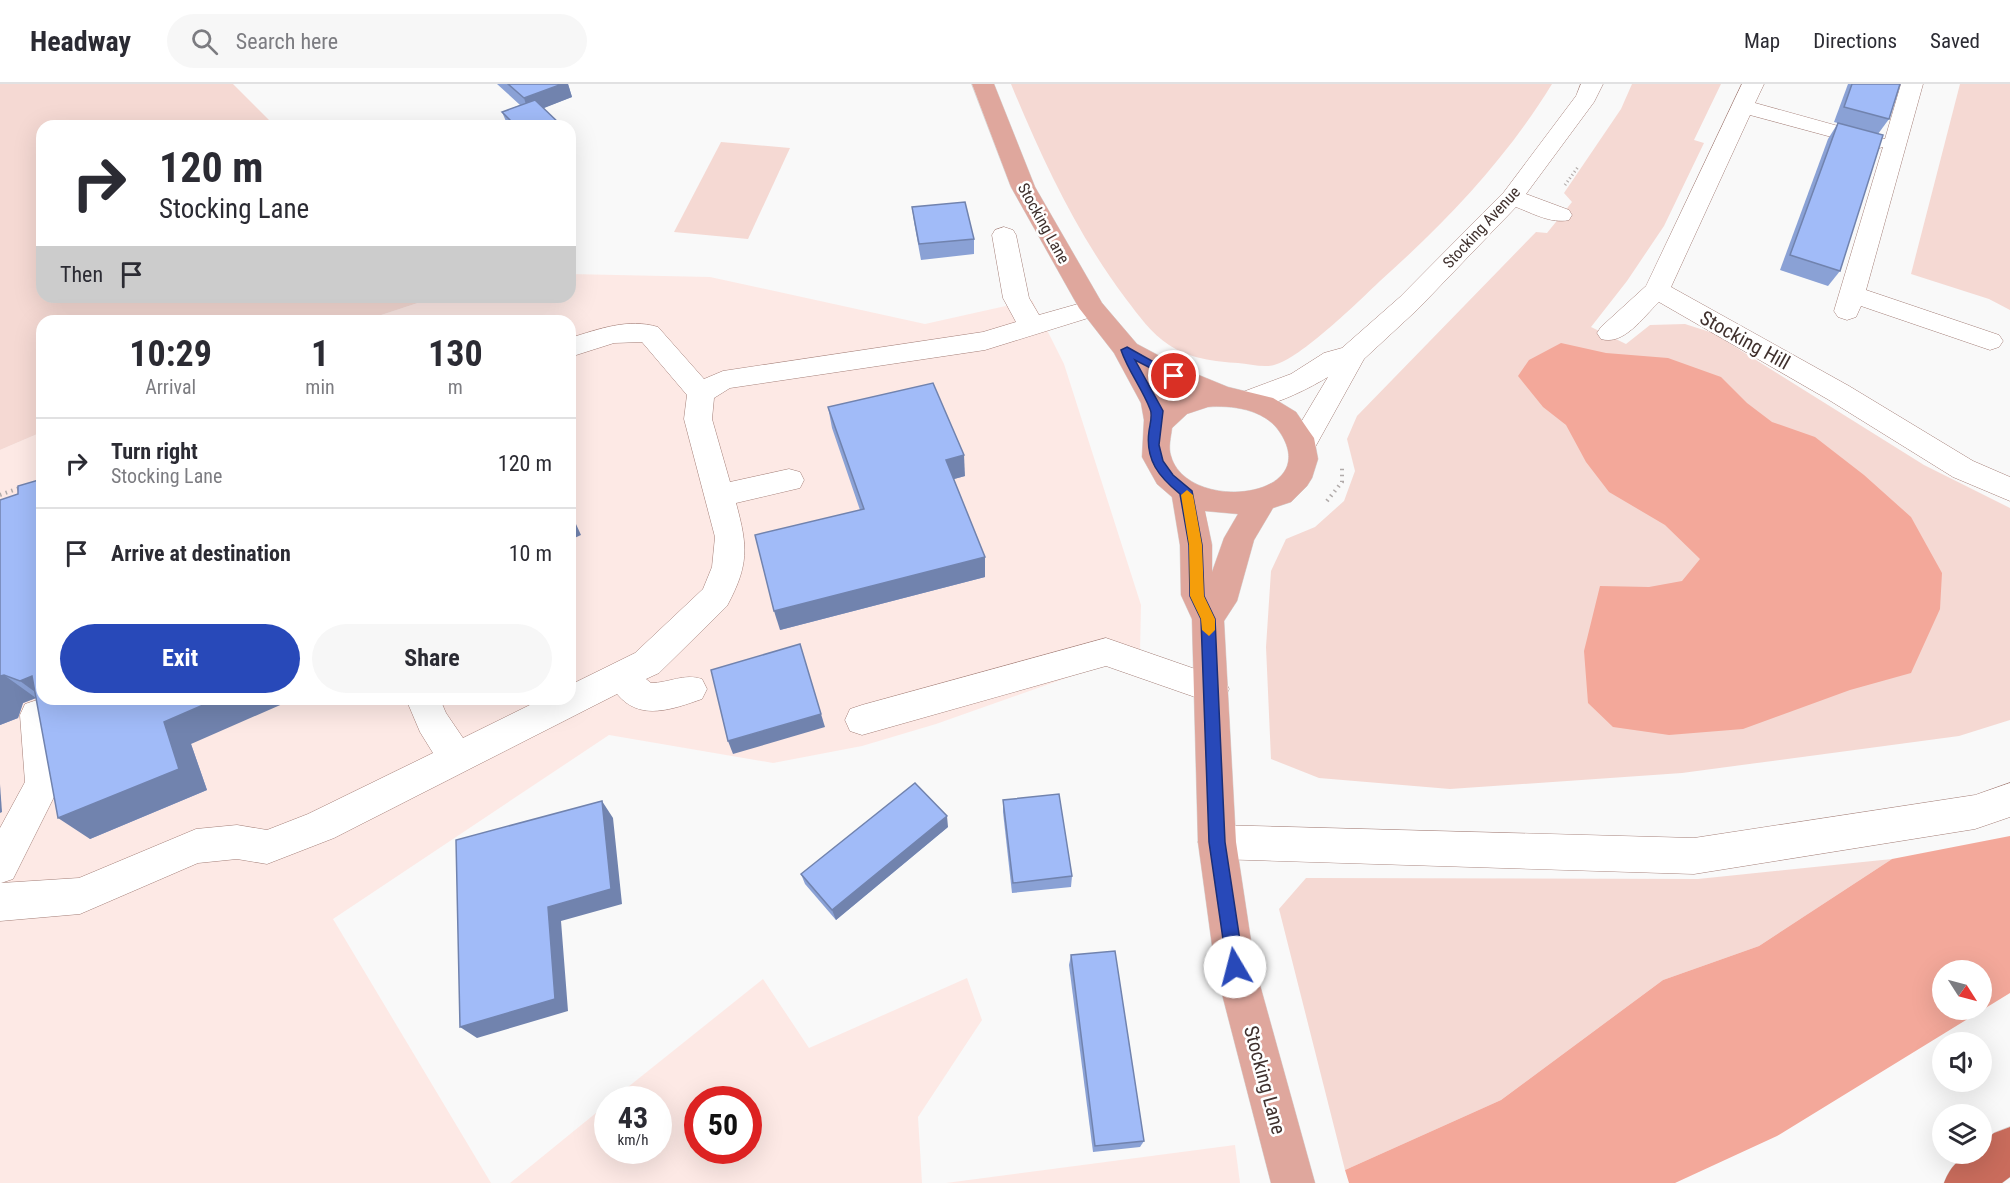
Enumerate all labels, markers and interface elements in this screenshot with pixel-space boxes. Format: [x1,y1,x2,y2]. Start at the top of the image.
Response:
search box [167,14,587,68]
text: Headway [30,25,131,58]
icon: search [188,25,221,58]
text: Search here [236,29,338,54]
text: Map [1744,29,1780,53]
text: Directions [1813,29,1897,53]
text: Saved [1930,29,1980,53]
text: 120 m [159,143,264,192]
icon: right [60,144,138,222]
street label: Stocking Lane [1014,180,1073,267]
street label: Stocking Avenue [1439,183,1524,272]
text: Stocking Lane [159,193,309,225]
icon: arrive [115,258,148,291]
text: Then [60,262,103,287]
street label: Stocking Hill [1696,305,1794,375]
text: 10:29 [129,333,212,375]
text: 1 [311,333,329,375]
text: 130 [428,333,483,375]
pin [1148,350,1199,401]
icon: arrive [1157,359,1190,392]
text: Arrival [145,375,196,399]
text: min [305,375,335,399]
text: m [448,375,463,399]
text: Turn right [111,439,198,464]
icon: right [60,447,93,480]
text: 120 m [498,451,552,476]
text: Stocking Lane [111,464,222,488]
icon: arrive [60,537,93,570]
text: Arrive at destination [111,541,291,566]
text: 10 m [509,541,552,566]
button: Exit [60,624,300,693]
button: Share [312,624,552,693]
position arrow [1203,935,1267,999]
north arrow [1932,960,1992,1020]
map controls [1932,960,1992,1164]
street label: Stocking Lane [1239,1023,1291,1137]
button: sound [1932,1032,1992,1092]
speed limit sign: 50 [684,1086,762,1164]
text: 43 [618,1100,648,1135]
button: layers [1932,1104,1992,1164]
text: km/h [618,1131,648,1149]

